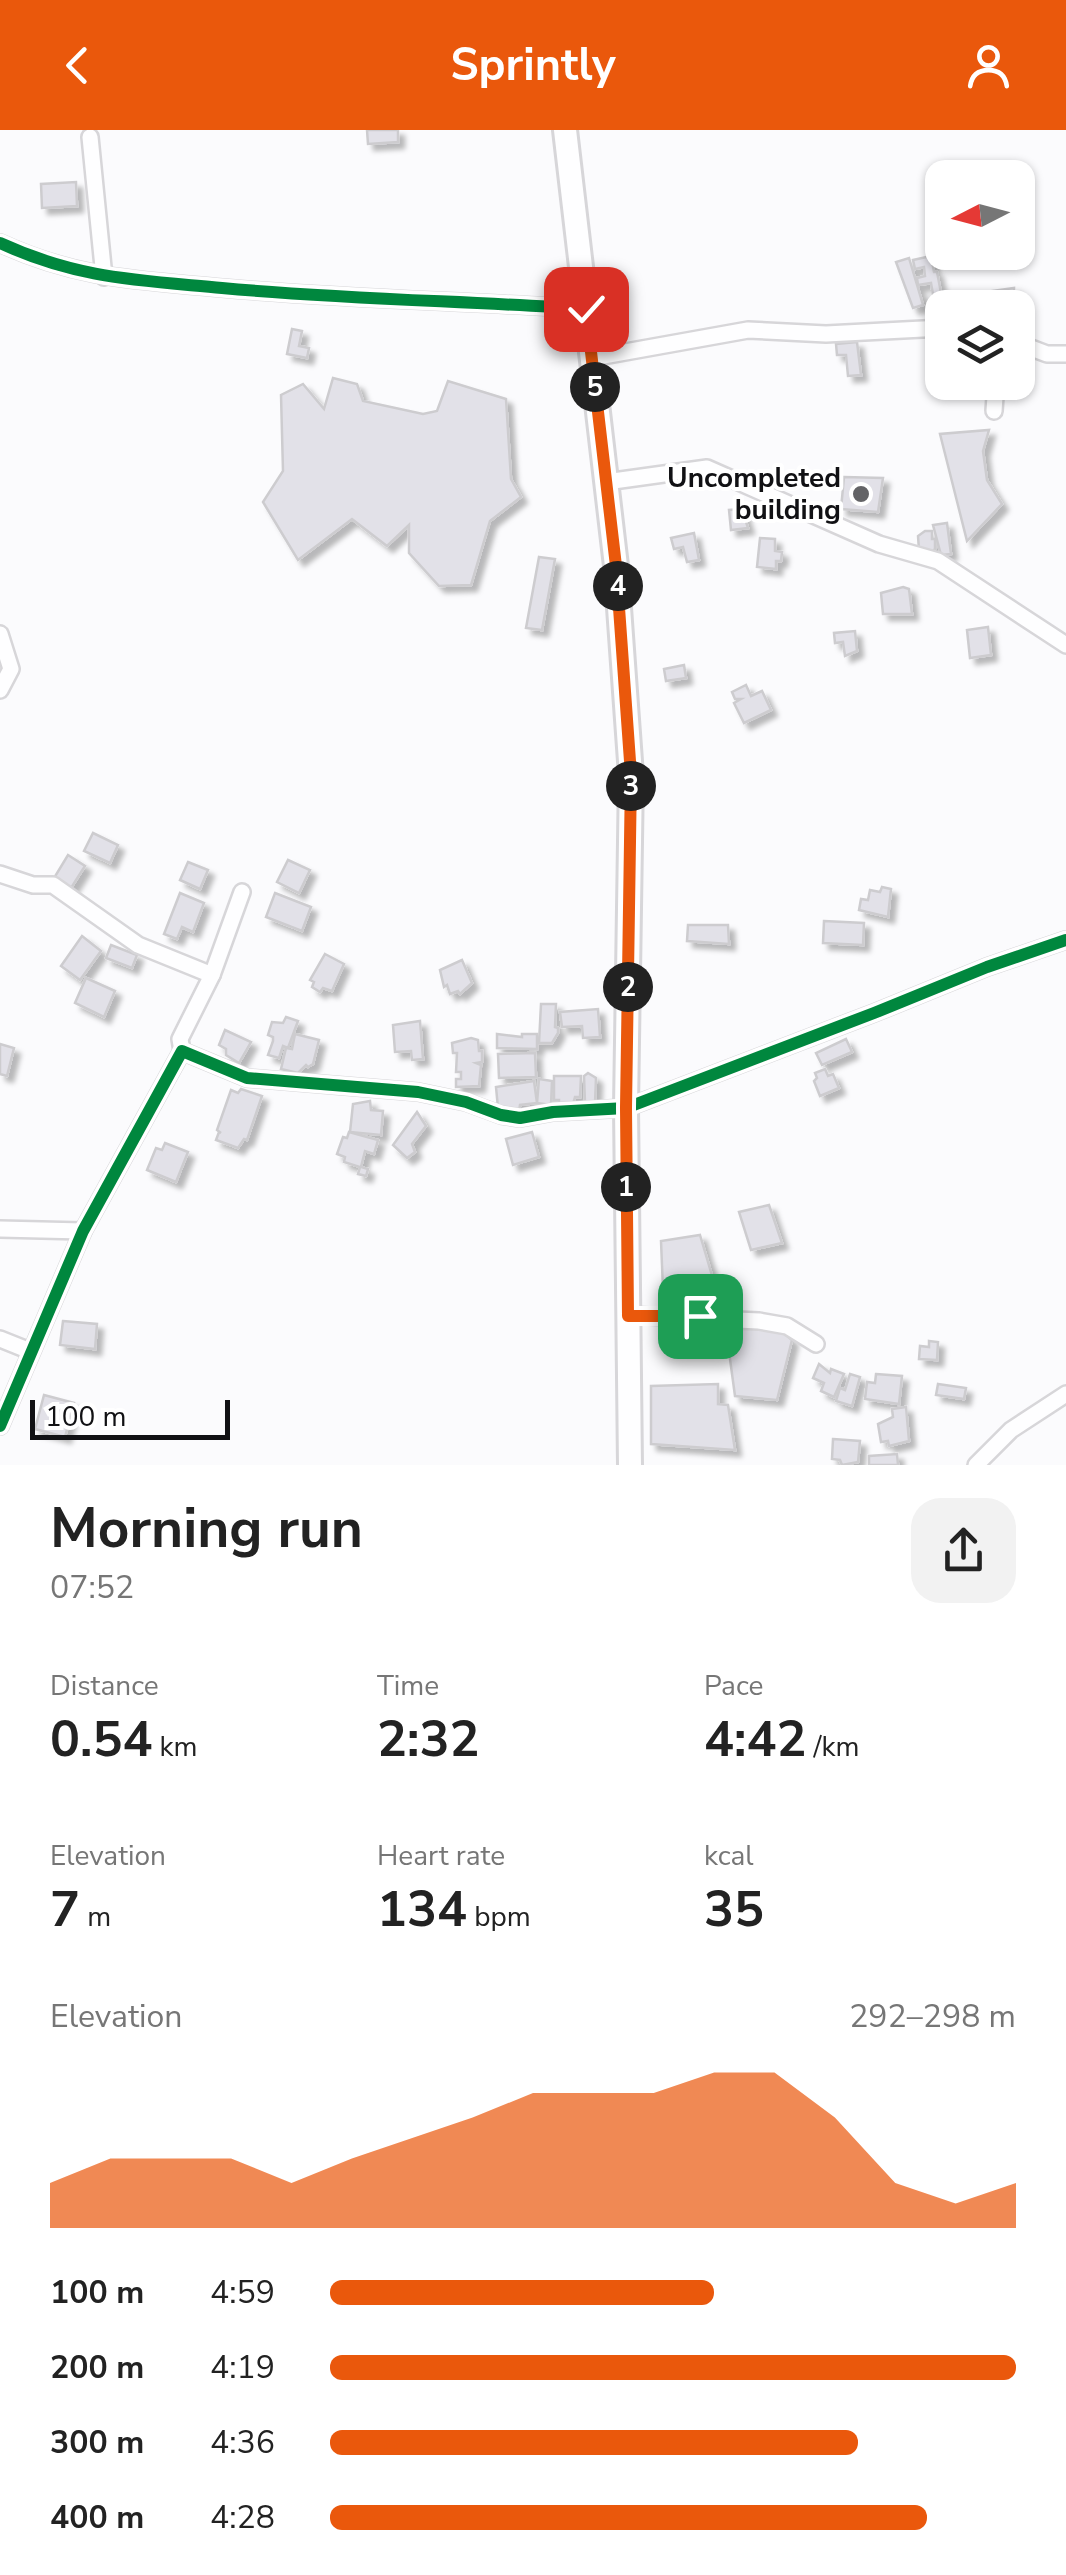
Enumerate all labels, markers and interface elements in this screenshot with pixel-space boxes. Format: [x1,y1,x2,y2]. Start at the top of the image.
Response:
text: Sprintly [450,35,616,96]
icon: back [50,38,105,93]
icon: person [961,38,1016,93]
north arrow [925,160,1035,270]
map controls [925,160,1035,400]
pin [544,267,629,352]
icon: check [559,282,614,337]
button: layers [925,290,1035,400]
pin: 5 [570,362,620,412]
text: 5 [587,368,603,406]
place label: Uncompleted building [667,459,841,529]
marker: Uncompleted building [850,483,872,505]
pin: 4 [593,561,643,611]
text: 4 [610,567,626,605]
pin: 3 [606,761,656,811]
text: 3 [623,767,639,805]
pin: 2 [603,962,653,1012]
text: 2 [620,968,636,1006]
pin: 1 [601,1162,651,1212]
text: 1 [618,1168,634,1206]
pin [658,1274,743,1359]
icon: arrive [673,1289,728,1344]
scale bar [30,1395,230,1440]
text: 100 m [45,1398,127,1436]
text: Morning run [50,1491,363,1566]
button: share [911,1498,1016,1603]
text: 07:52 [50,1566,134,1609]
text: Distance [50,1667,159,1705]
text: Time [377,1667,439,1705]
text: Pace [704,1667,763,1705]
text: 0.54 [50,1705,152,1774]
text: 2:32 [377,1705,479,1774]
text: 4:42 [704,1705,806,1774]
text: km [152,1728,198,1766]
text: /km [806,1728,859,1766]
text: Elevation [50,1837,166,1875]
text: Heart rate [377,1837,505,1875]
text: kcal [704,1837,754,1875]
text: 7 [50,1875,80,1944]
text: 134 [377,1875,467,1944]
text: 35 [704,1875,764,1944]
text: m [80,1898,111,1936]
text: bpm [467,1898,531,1936]
text: Elevation [50,1995,183,2038]
text: 292–298 m [849,1995,1016,2038]
text: 100 m [50,2271,144,2314]
text: 4:59 [210,2271,275,2314]
text: 200 m [50,2346,144,2389]
text: 4:19 [210,2346,275,2389]
text: 300 m [50,2421,144,2464]
text: 4:36 [210,2421,275,2464]
text: 400 m [50,2496,144,2539]
text: 4:28 [210,2496,275,2539]

